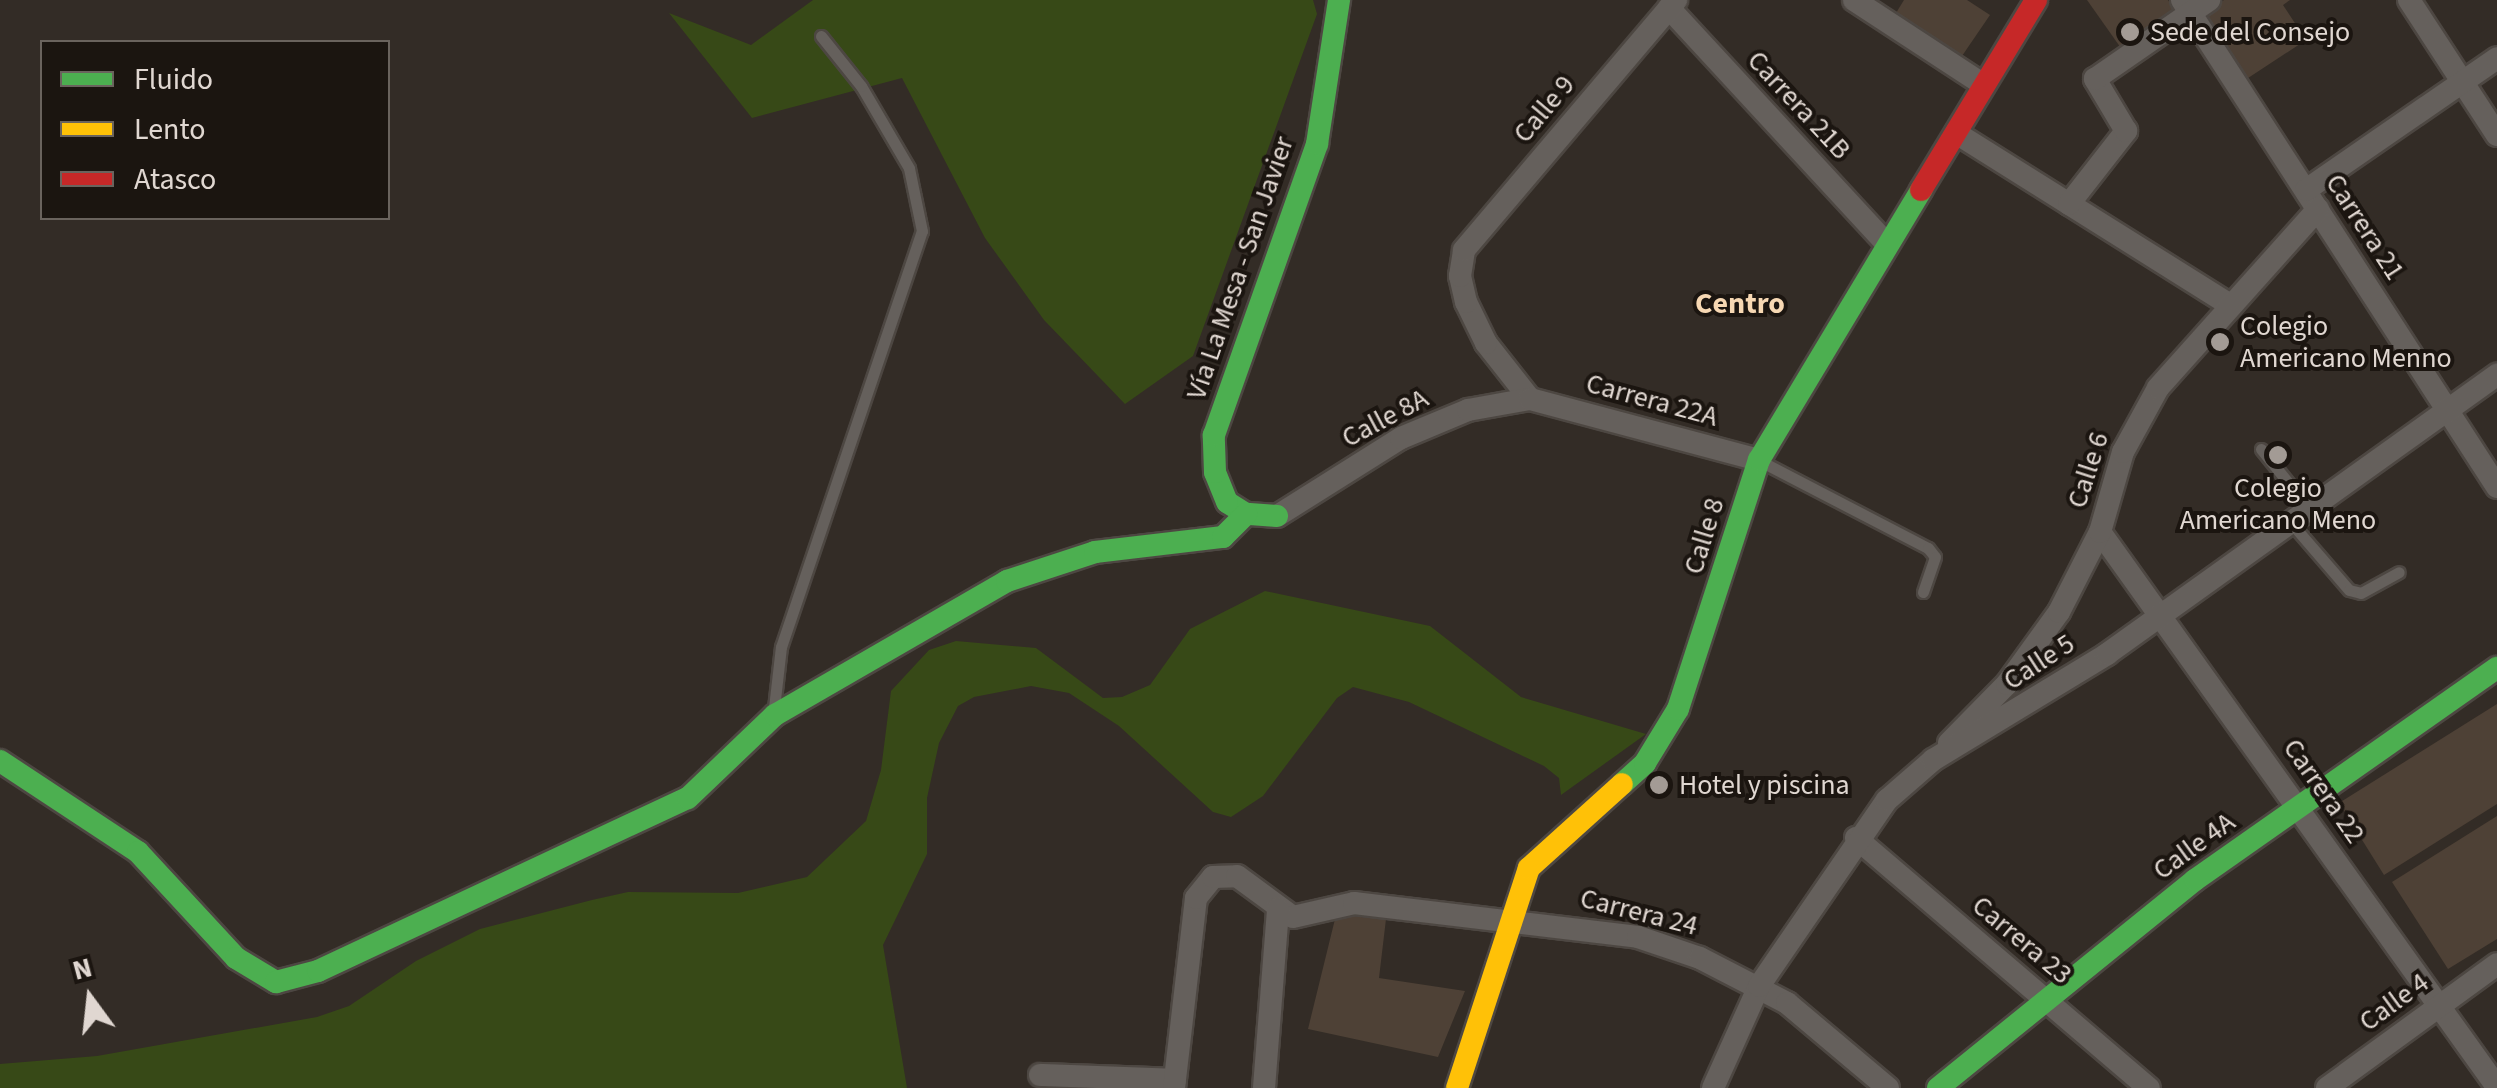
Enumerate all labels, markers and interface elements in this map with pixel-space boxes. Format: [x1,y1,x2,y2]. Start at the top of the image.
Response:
place label: Sede del Consejo [2150,15,2350,49]
marker: Sede del Consejo [2119,21,2141,43]
legend [40,40,390,220]
street label: Carrera 21B [1740,44,1858,166]
text: Fluido [134,58,213,101]
street label: Calle 9 [1506,68,1582,150]
text: Lento [134,108,206,151]
street label: Vía La Mesa - San Javier [1179,132,1301,404]
text: Atasco [134,158,216,201]
street label: Carrera 21 [2318,168,2412,286]
district label: Centro [1695,286,1785,322]
place label: Colegio Americano Menno [2240,309,2452,375]
marker: Colegio Americano Menno [2209,331,2231,353]
street label: Carrera 22A [1582,366,1722,434]
street label: Calle 8A [1336,381,1434,455]
street label: Calle 6 [2060,428,2116,512]
marker: Colegio Americano Meno [2267,444,2289,466]
place label: Colegio Americano Meno [2180,471,2376,537]
street label: Calle 8 [1677,494,1731,578]
street label: Calle 5 [1997,627,2081,697]
street label: Carrera 22 [2276,732,2372,850]
place label: Hotel y piscina [1679,768,1850,802]
marker: Hotel y piscina [1648,774,1670,796]
street label: Calle 4A [2147,805,2241,887]
street label: Carrera 24 [1577,881,1701,943]
street label: Carrera 23 [1965,889,2079,991]
text: N [68,947,96,991]
north arrow [40,948,140,1048]
street label: Calle 4 [2353,966,2435,1038]

